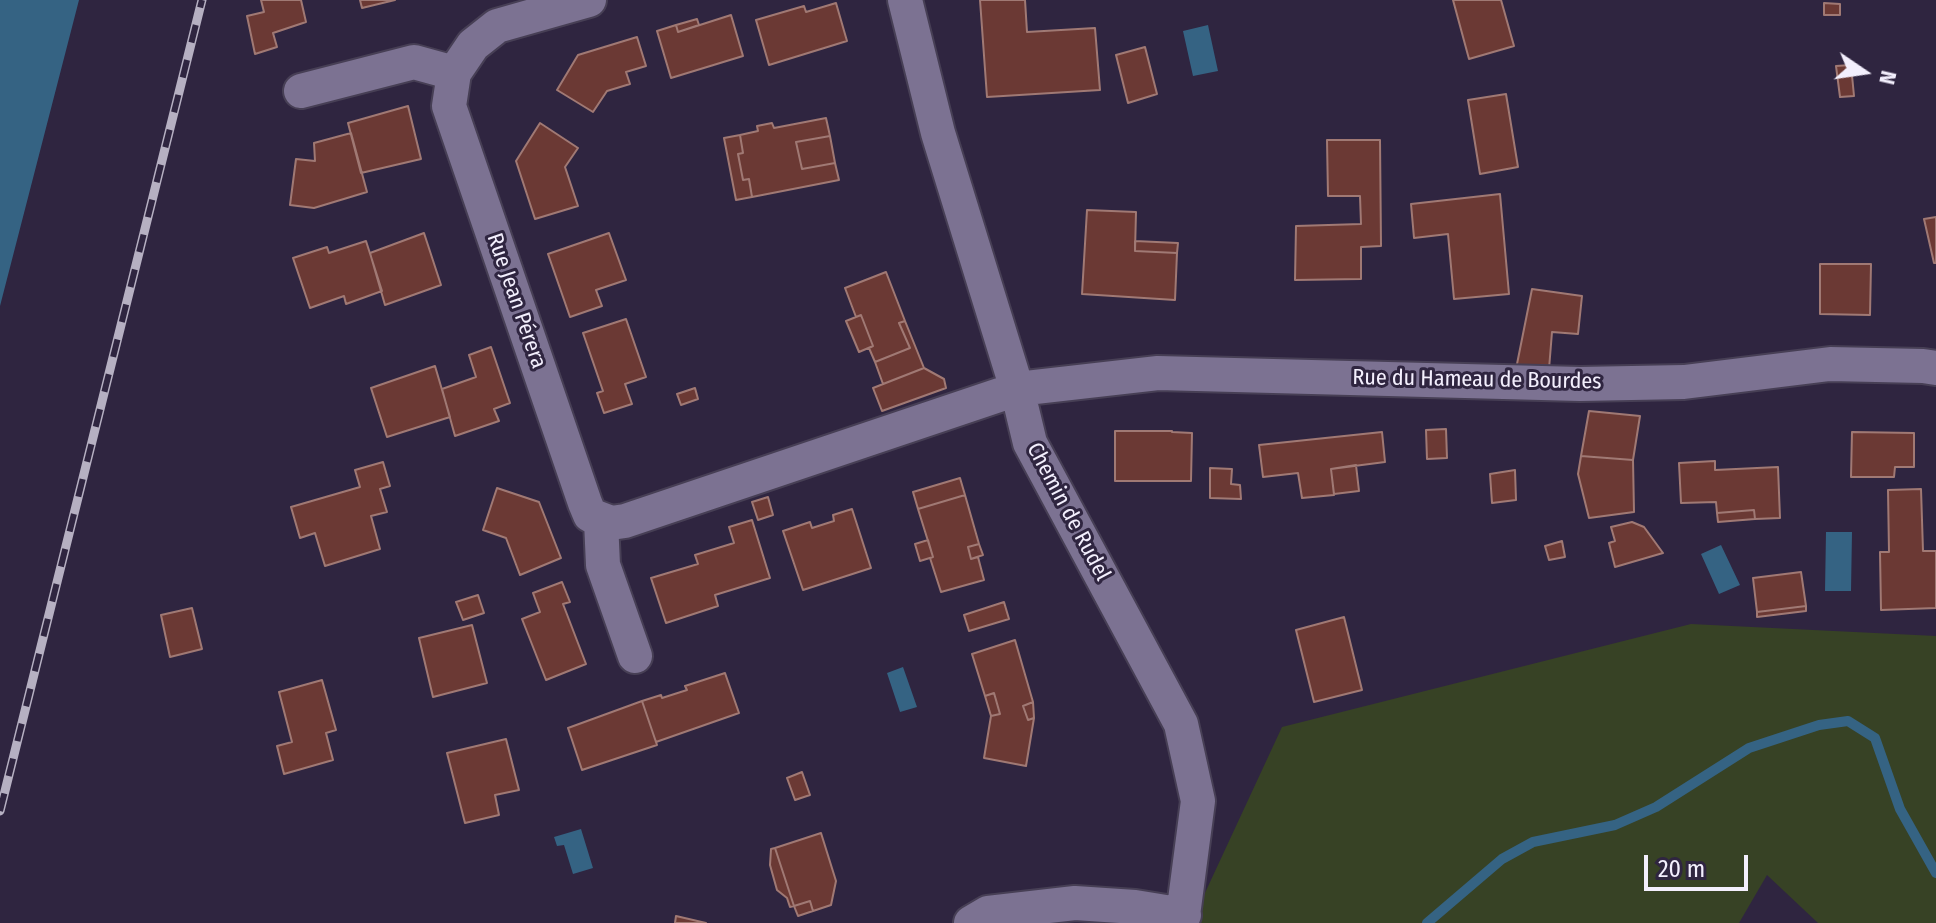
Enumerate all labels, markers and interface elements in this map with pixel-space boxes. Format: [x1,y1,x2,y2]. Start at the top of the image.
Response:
north arrow [1824,32,1904,112]
text: N [1873,68,1903,87]
street label: Rue Jean Pérera [481,230,551,372]
street label: Rue du Hameau de Bourdes [1352,365,1602,395]
street label: Chemin de Rudel [1021,439,1115,585]
scale bar [1648,839,1752,889]
text: 20 m [1658,855,1705,883]

